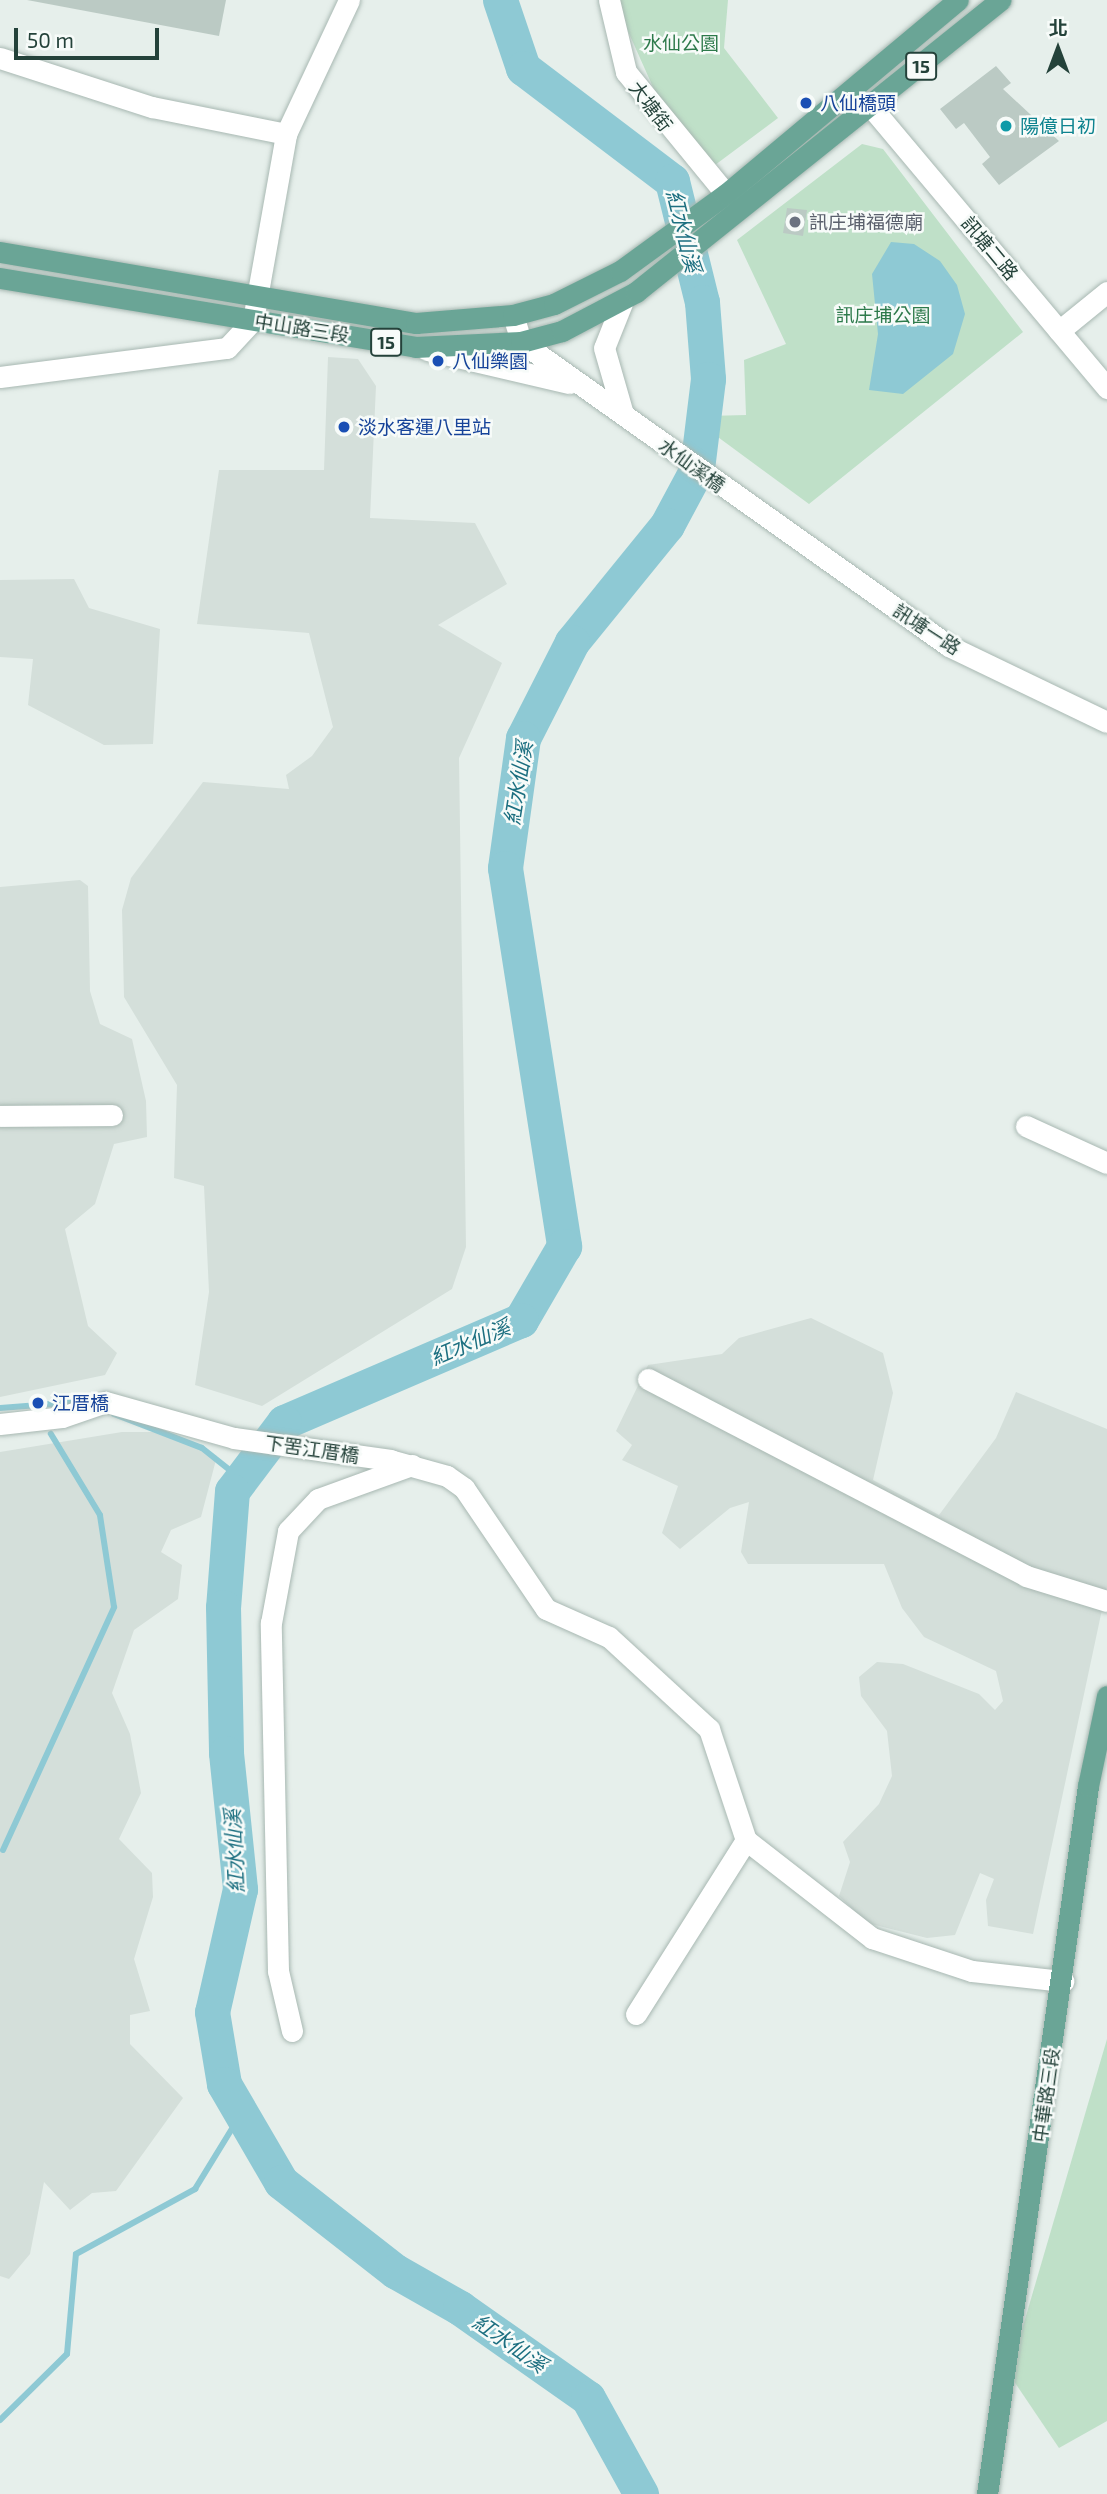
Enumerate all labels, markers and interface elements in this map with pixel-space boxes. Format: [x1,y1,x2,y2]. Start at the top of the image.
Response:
scale bar [18,14,163,58]
north arrow [1023,14,1093,84]
text: 北 [1048,16,1068,39]
text: 50 m [27,27,74,52]
park label: 水仙公園 [643,32,719,54]
road number: 15 [904,52,939,80]
street label: 大塘街 [625,76,677,136]
place label: 八仙橋頭 [820,92,896,114]
marker: 八仙橋頭 [798,95,814,111]
place label: 陽億日初 [1020,115,1096,137]
marker: 陽億日初 [998,118,1014,134]
water label: 紅水仙溪 [662,187,706,275]
place label: 訊庄埔福德廟 [809,211,923,233]
street label: 訊塘二路 [957,212,1023,284]
marker: 訊庄埔福德廟 [787,214,803,230]
park label: 訊庄埔公園 [836,304,930,326]
street label: 中山路三段 [253,309,351,347]
road number: 15 [368,328,404,356]
place label: 八仙樂園 [452,350,528,372]
marker: 八仙樂園 [430,353,446,369]
place label: 淡水客運八里站 [358,416,491,438]
marker: 淡水客運八里站 [336,419,352,435]
street label: 水仙溪橋 [655,433,729,497]
street label: 訊塘一路 [889,599,965,659]
water label: 紅水仙溪 [499,740,537,826]
water label: 紅水仙溪 [426,1314,514,1370]
place label: 江厝橋 [52,1392,109,1414]
marker: 江厝橋 [30,1395,46,1411]
street label: 下罟江厝橋 [263,1431,361,1467]
water label: 紅水仙溪 [219,1808,249,1894]
street label: 中華路三段 [1028,2046,1064,2144]
water label: 紅水仙溪 [468,2309,552,2377]

